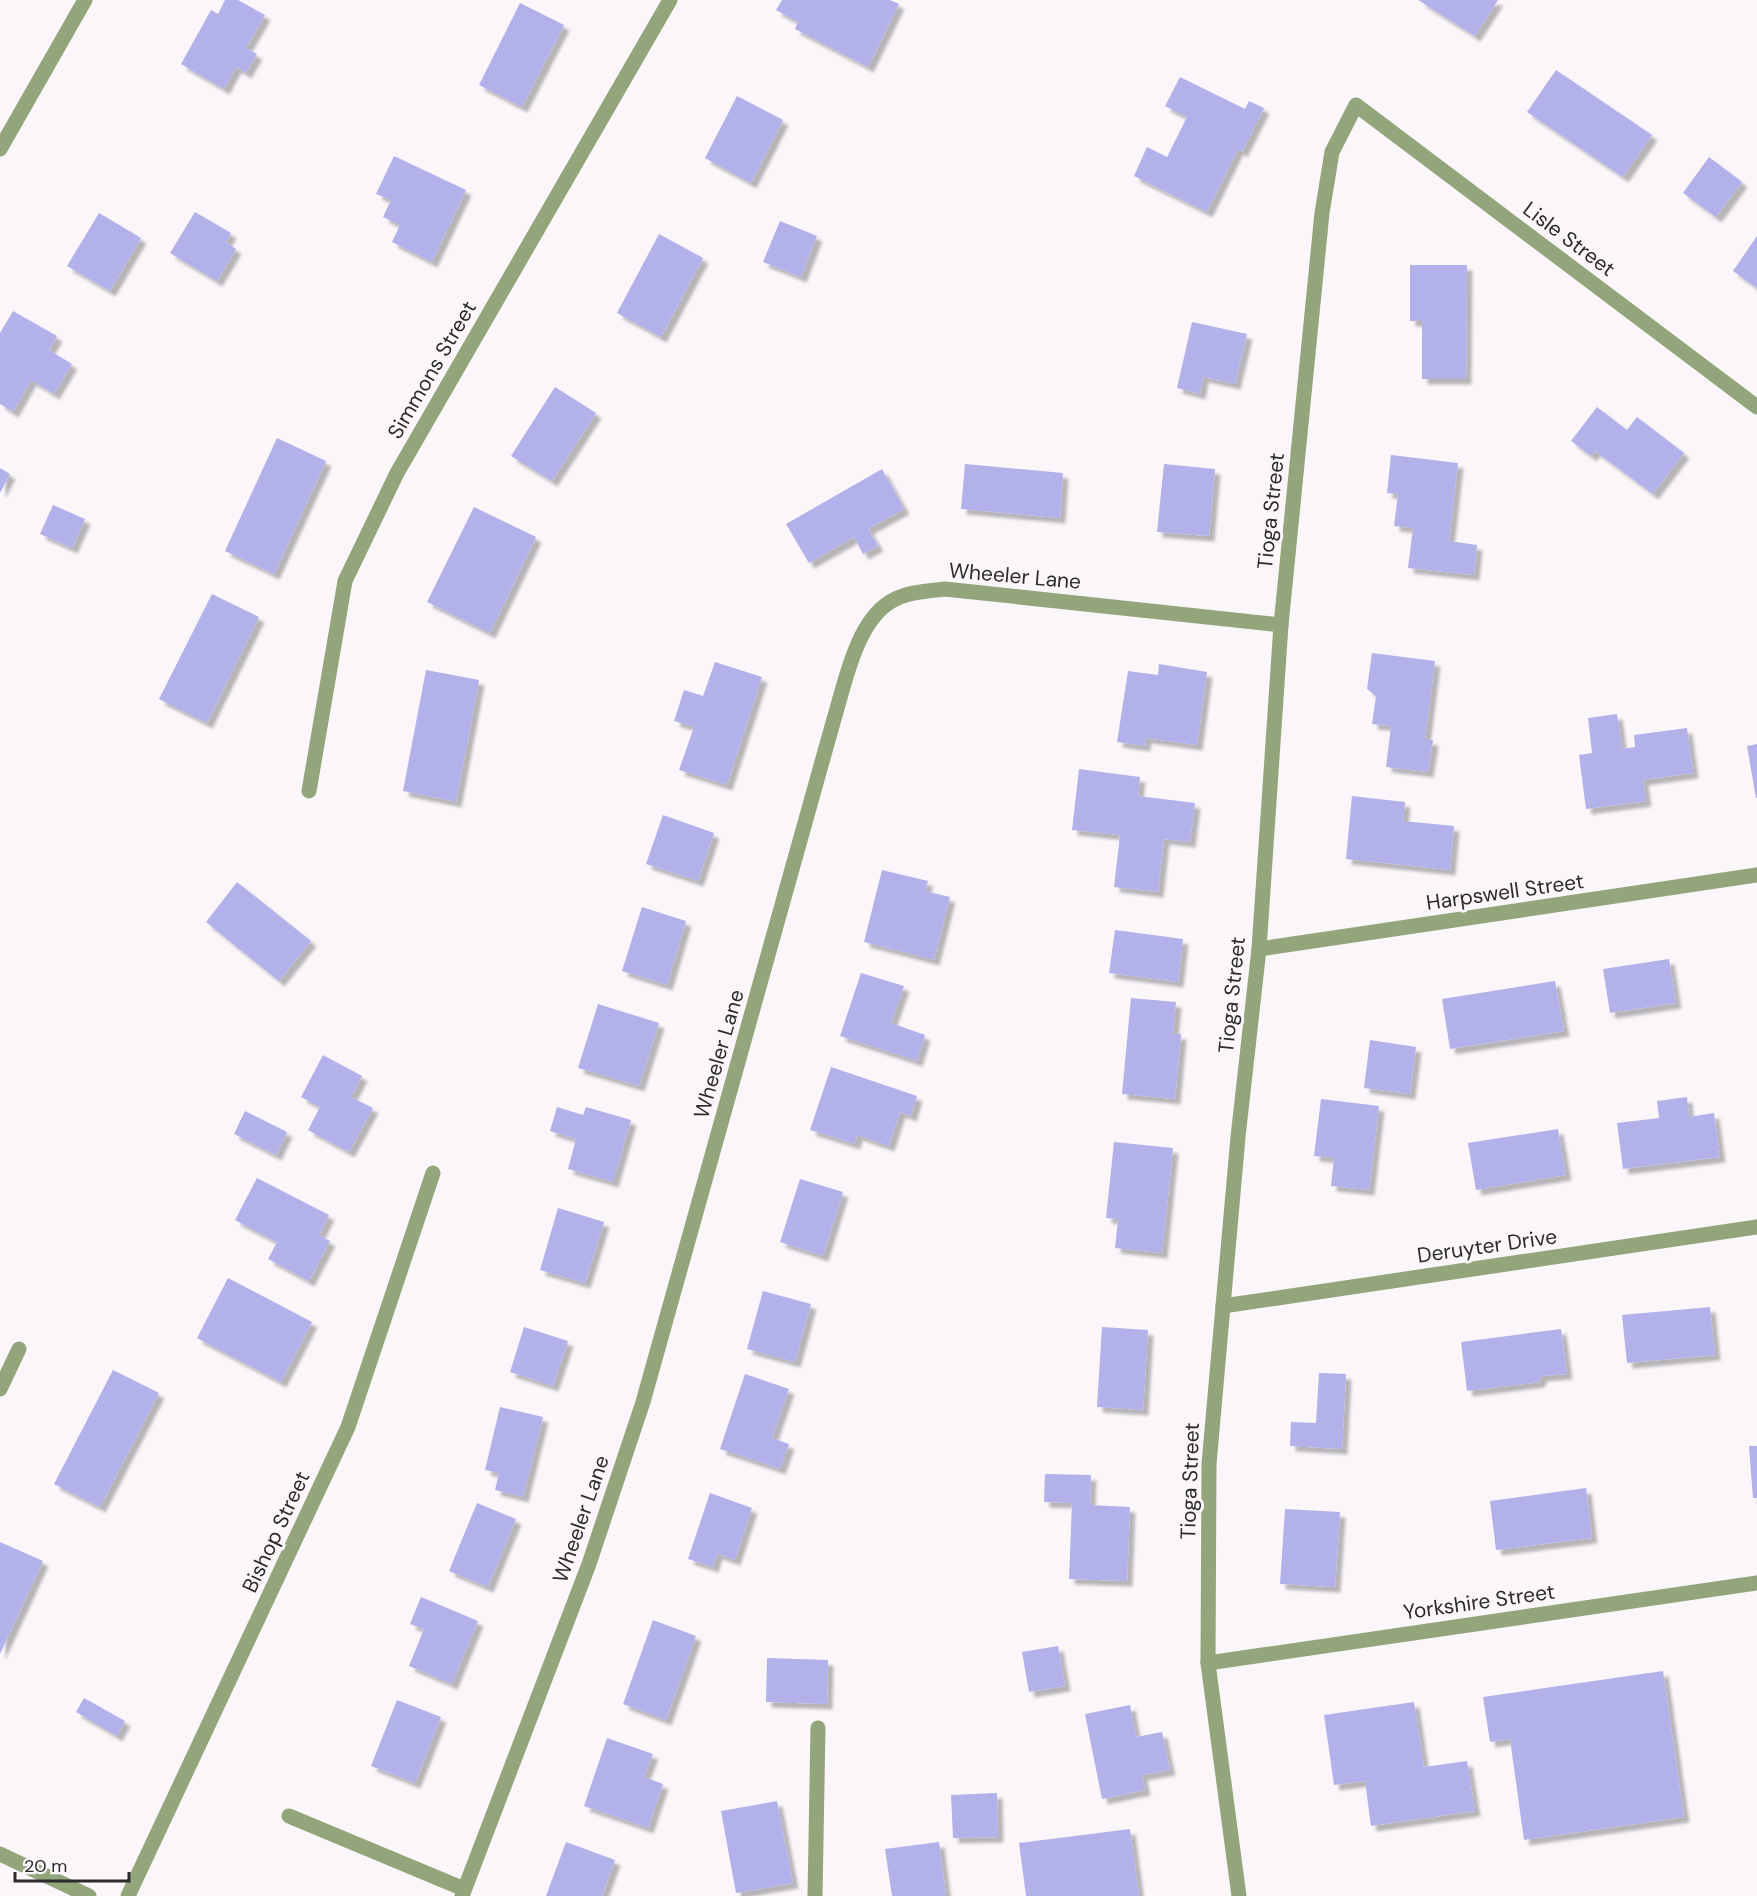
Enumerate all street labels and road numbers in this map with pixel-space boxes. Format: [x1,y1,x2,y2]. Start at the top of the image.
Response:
street label: Lisle Street [1517,195,1621,283]
street label: Simmons Street [381,296,483,444]
street label: Tioga Street [1251,451,1291,571]
street label: Wheeler Lane [948,556,1082,596]
street label: Harpswell Street [1424,867,1586,917]
street label: Tioga Street [1212,935,1252,1055]
street label: Wheeler Lane [687,986,751,1122]
street label: Deruyter Drive [1415,1222,1559,1270]
street label: Tioga Street [1174,1422,1206,1540]
street label: Wheeler Lane [546,1452,616,1586]
street label: Bishop Street [236,1467,316,1597]
street label: Yorkshire Street [1401,1578,1557,1626]

